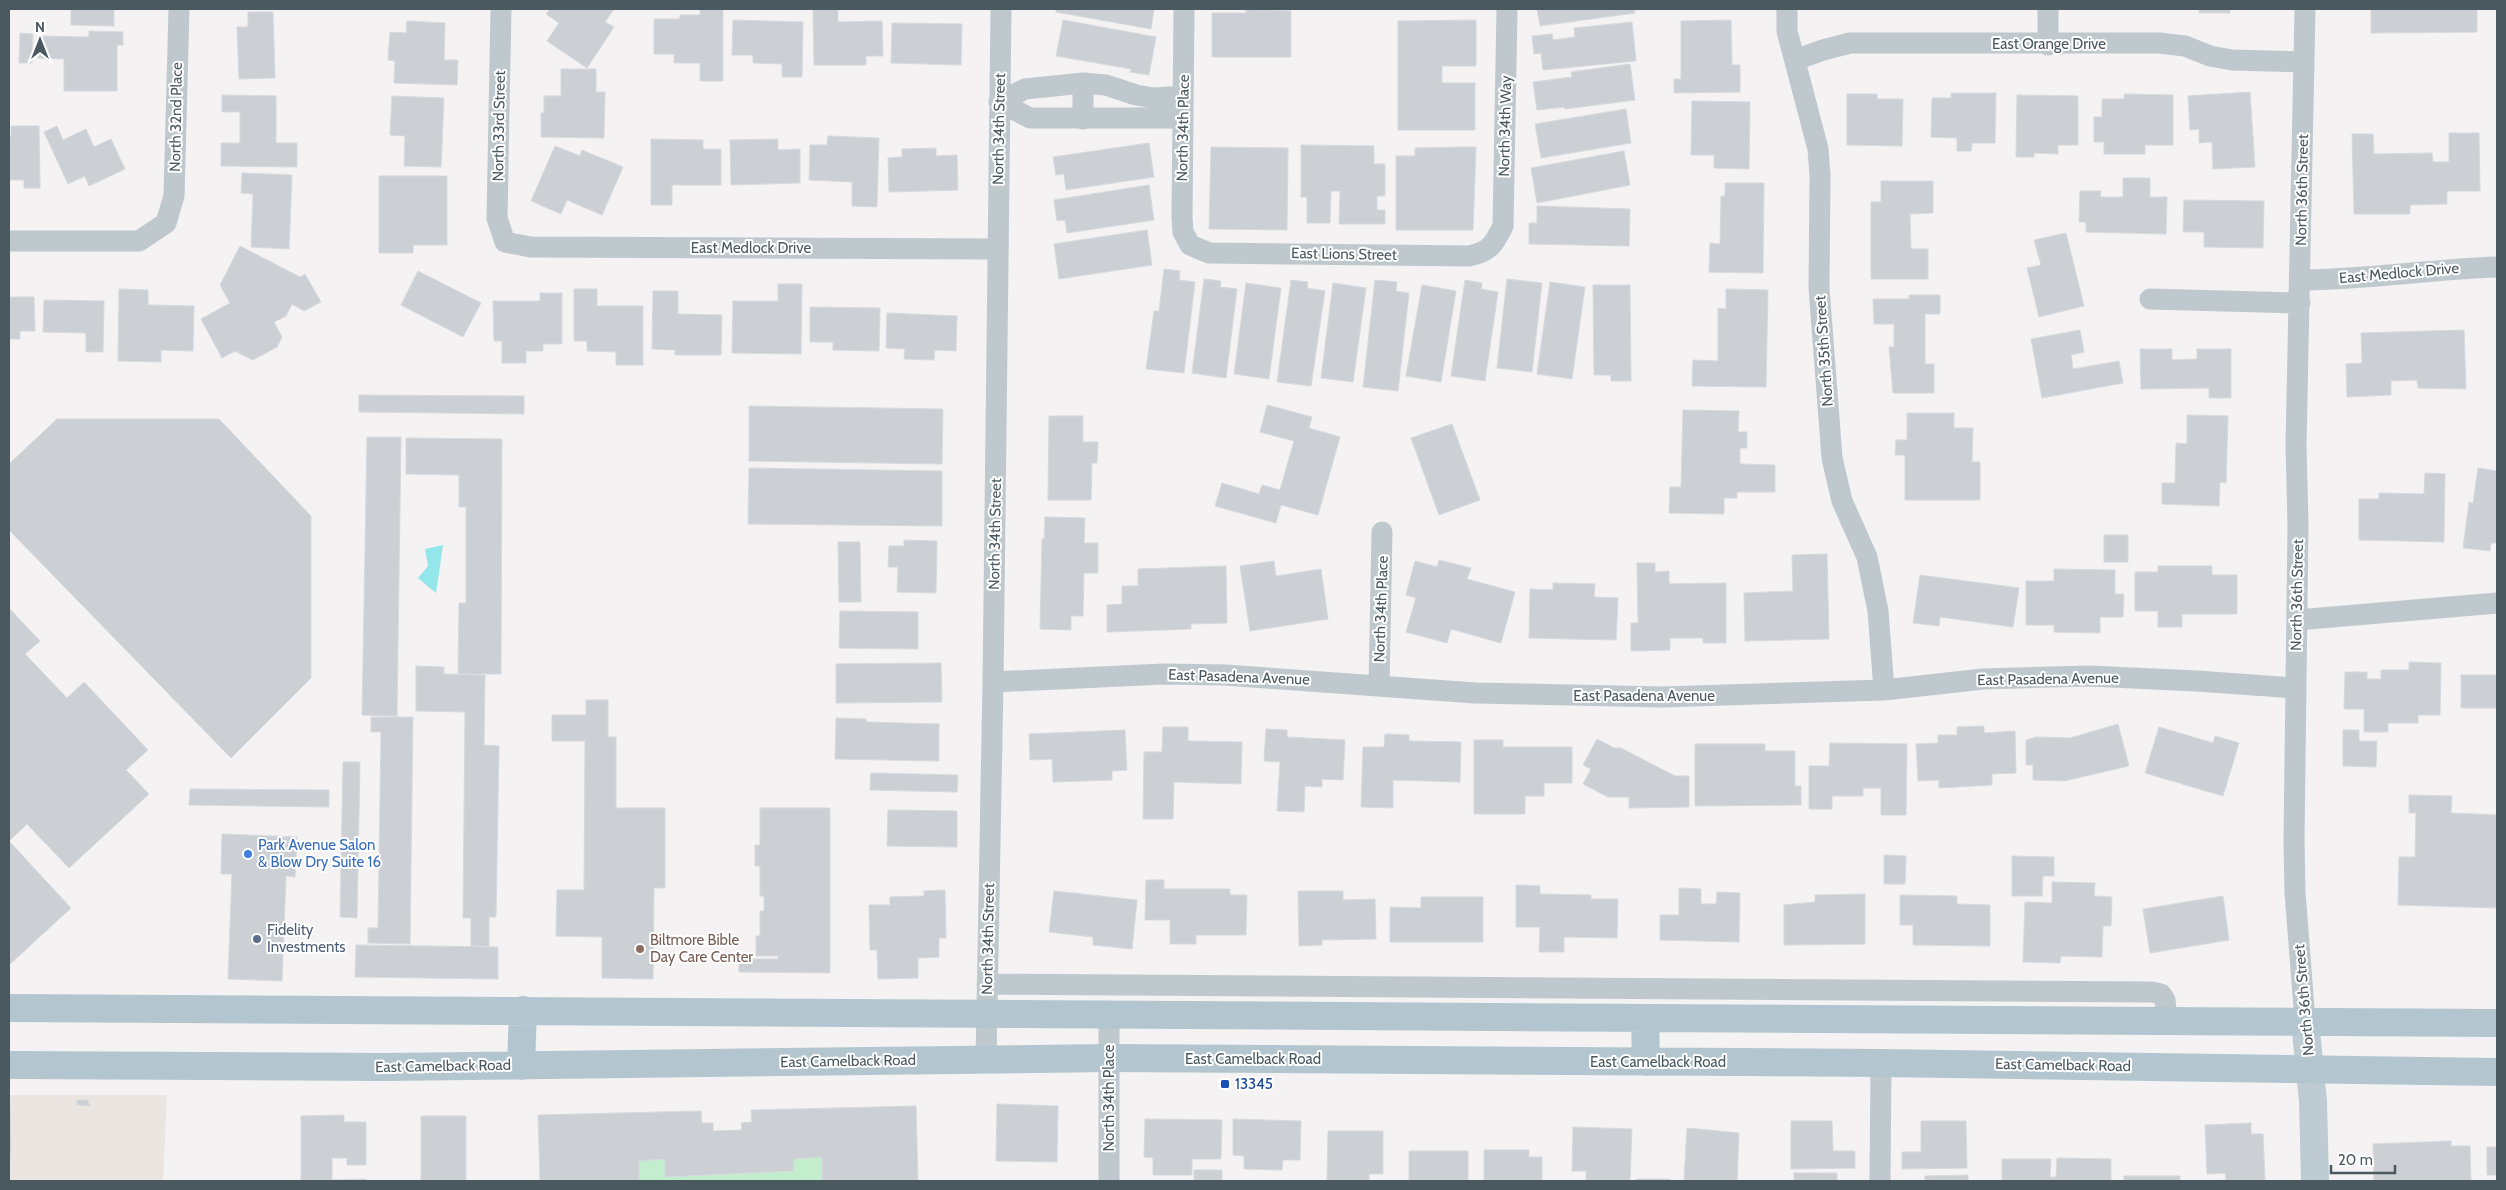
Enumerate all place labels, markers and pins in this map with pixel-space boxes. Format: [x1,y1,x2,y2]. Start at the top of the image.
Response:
place label: Park Avenue Salon & Blow Dry Suite 16 [258,836,381,871]
marker: Park Avenue Salon & Blow Dry Suite 16 [242,848,254,860]
place label: Fidelity Investments [267,921,345,956]
place label: Biltmore Bible Day Care Center [650,931,753,966]
marker: Fidelity Investments [251,933,263,945]
marker: Biltmore Bible Day Care Center [634,943,646,955]
place label: 13345 [1235,1075,1273,1093]
marker: 13345 [1219,1078,1231,1090]

